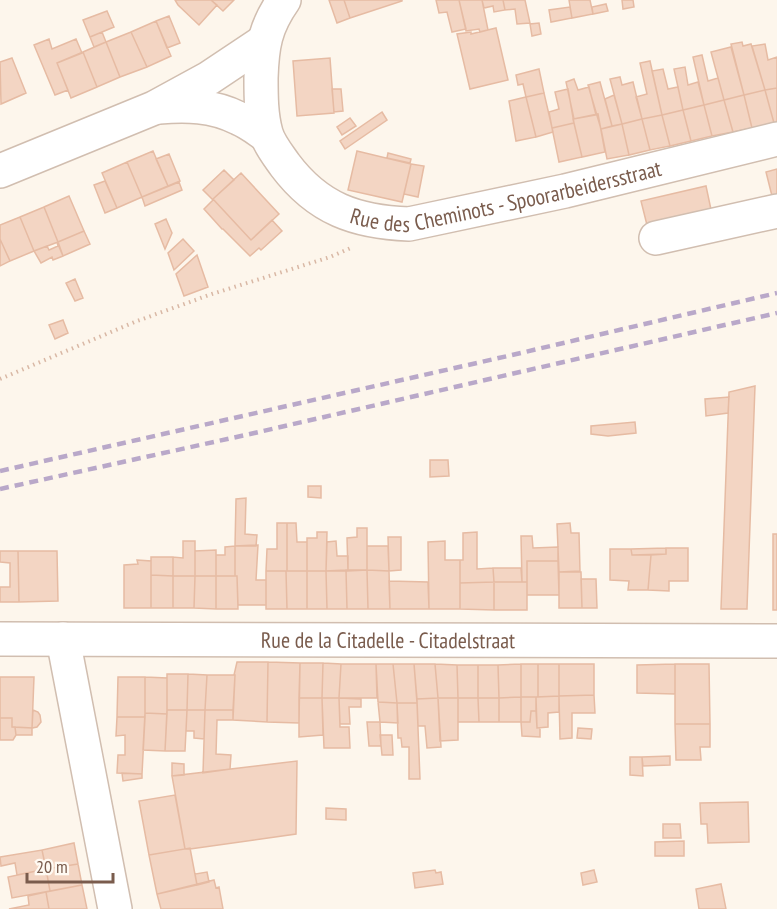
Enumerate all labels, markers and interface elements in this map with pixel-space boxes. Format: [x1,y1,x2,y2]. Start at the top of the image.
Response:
street label: Rue des Cheminots - Spoorarbeidersstraat [347,154,664,238]
street label: Rue de la Citadelle - Citadelstraat [261,626,515,654]
scale bar [27,846,112,884]
text: 20 m [36,855,68,878]

